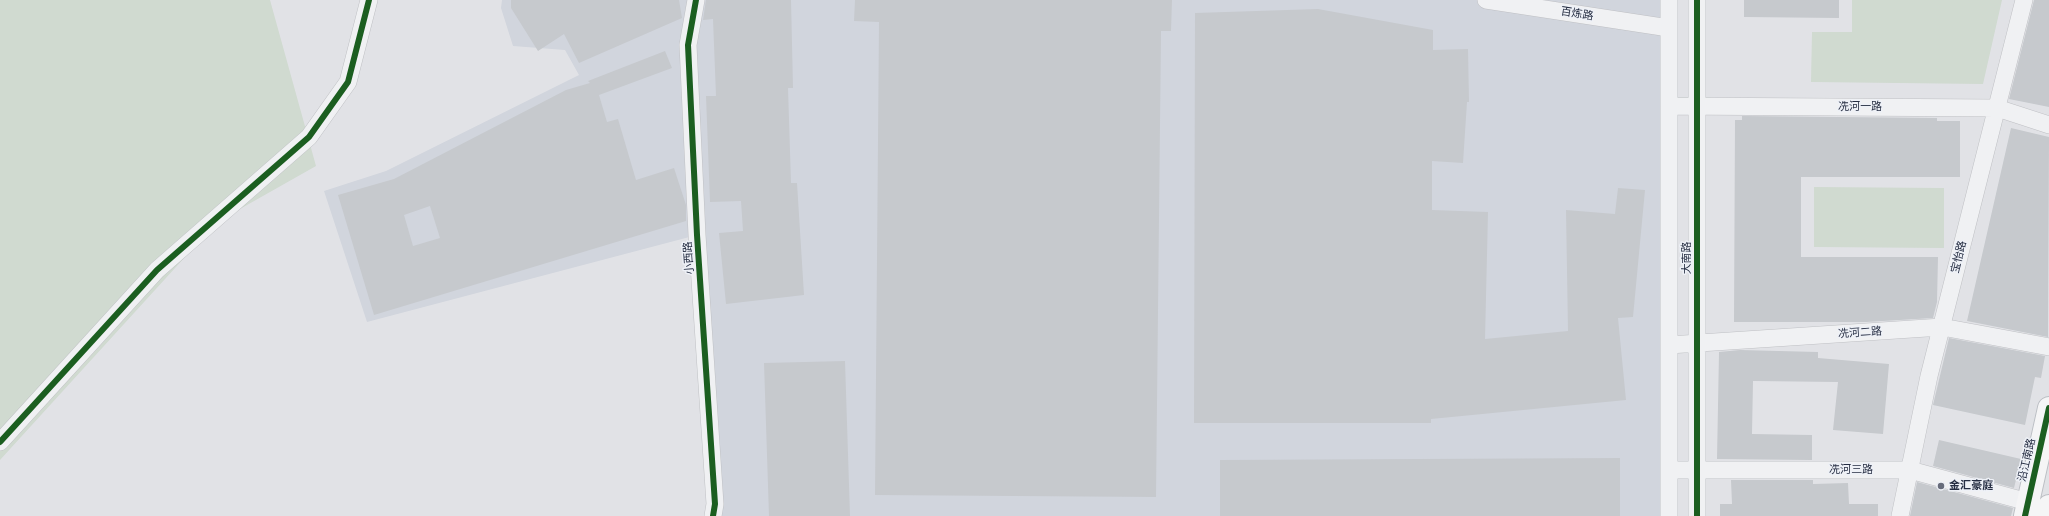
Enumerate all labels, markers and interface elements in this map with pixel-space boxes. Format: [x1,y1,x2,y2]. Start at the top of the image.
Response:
street label: 百炼路 [1560,5,1594,23]
street label: 冼河一路 [1838,100,1882,114]
street label: 宝怡路 [1949,239,1969,275]
street label: 小西路 [681,241,697,275]
street label: 大南路 [1680,242,1694,274]
street label: 冼河二路 [1838,325,1882,341]
street label: 沿江南路 [2016,437,2038,483]
street label: 冼河三路 [1829,463,1873,477]
place label: 金汇豪庭 [1949,479,1993,493]
marker: 金汇豪庭 [1936,481,1946,491]

